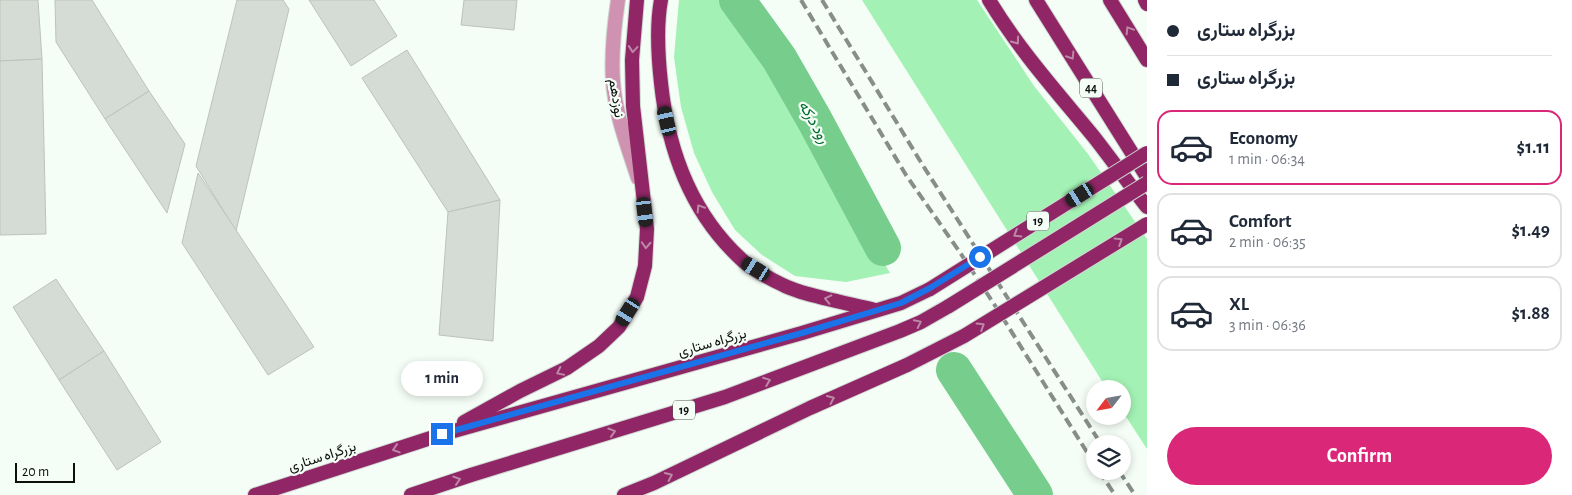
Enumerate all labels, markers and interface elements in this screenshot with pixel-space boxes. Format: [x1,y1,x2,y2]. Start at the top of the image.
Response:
text: بزرگراه ستاری [1197,21,1295,40]
one-way arrow [1125,26,1135,35]
one-way arrow [1010,35,1018,44]
one-way arrow [628,45,639,53]
one-way arrow [1064,51,1074,60]
text: بزرگراه ستاری [1197,69,1295,88]
street label: نوزدهم [605,78,626,119]
road number: 44 [1080,78,1102,98]
water label: رود درکه [795,98,831,147]
car [656,105,677,137]
icon: car [1169,125,1214,170]
text: Economy [1229,129,1298,148]
text: $1.11 [1517,138,1550,157]
text: 1 min · 06:34 [1229,151,1305,167]
car [1063,181,1096,209]
car [635,196,654,228]
one-way arrow [697,204,706,214]
icon: car [1169,208,1214,253]
road number: 19 [1027,212,1049,230]
text: Comfort [1229,212,1291,231]
text: $1.49 [1512,221,1550,240]
one-way arrow [1013,228,1022,238]
text: 2 min · 06:35 [1229,234,1306,250]
one-way arrow [1113,238,1123,247]
one-way arrow [641,241,652,249]
route start [969,246,991,268]
car [739,255,772,283]
icon: car [1169,291,1214,336]
one-way arrow [824,294,833,305]
car [613,295,642,329]
text: XL [1229,295,1249,314]
text: $1.88 [1512,304,1550,323]
text: 3 min · 06:36 [1229,317,1306,333]
one-way arrow [913,318,922,329]
one-way arrow [975,323,984,333]
street label: بزرگراه ستاری [676,326,748,360]
callout: 1 min [401,362,483,396]
one-way arrow [556,365,565,376]
text: 1 min [425,370,459,386]
one-way arrow [762,377,771,388]
north arrow [1086,380,1131,425]
map controls [1086,380,1131,480]
one-way arrow [826,394,835,405]
road number: 19 [673,400,695,420]
route end [431,423,453,445]
one-way arrow [608,427,616,437]
button: Confirm [1167,427,1552,485]
button: layers [1086,435,1131,480]
street label: بزرگراه ستاری [286,438,358,475]
one-way arrow [392,443,401,453]
scale bar [15,460,75,483]
text: 20 m [22,465,49,479]
one-way arrow [664,471,673,482]
one-way arrow [453,475,461,485]

